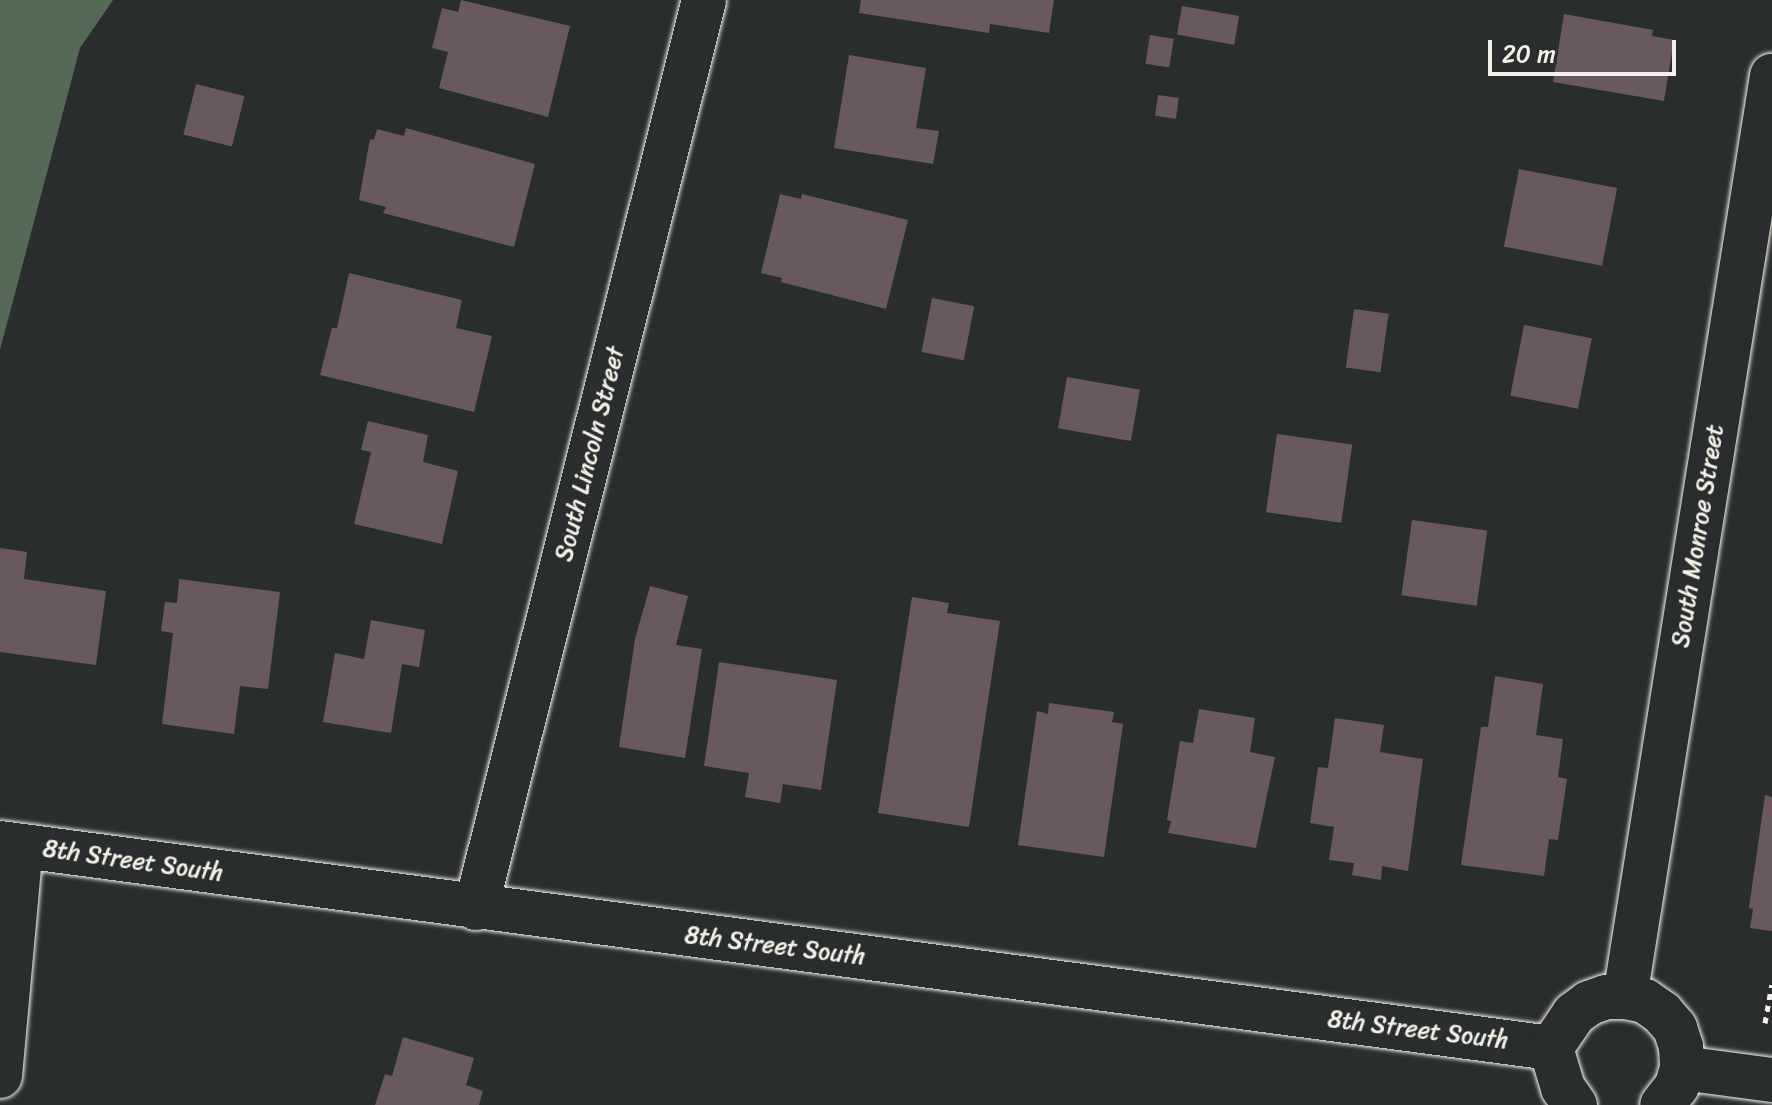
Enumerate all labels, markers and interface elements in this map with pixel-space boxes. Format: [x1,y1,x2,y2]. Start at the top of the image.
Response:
scale bar [1492,24,1680,74]
text: 20 m [1502,33,1556,75]
street label: South Lincoln Street [549,344,631,564]
street label: South Monroe Street [1666,423,1730,649]
street label: 8th Street South [40,834,226,888]
street label: 8th Street South [682,921,868,971]
street label: 8th Street South [1325,1005,1511,1055]

